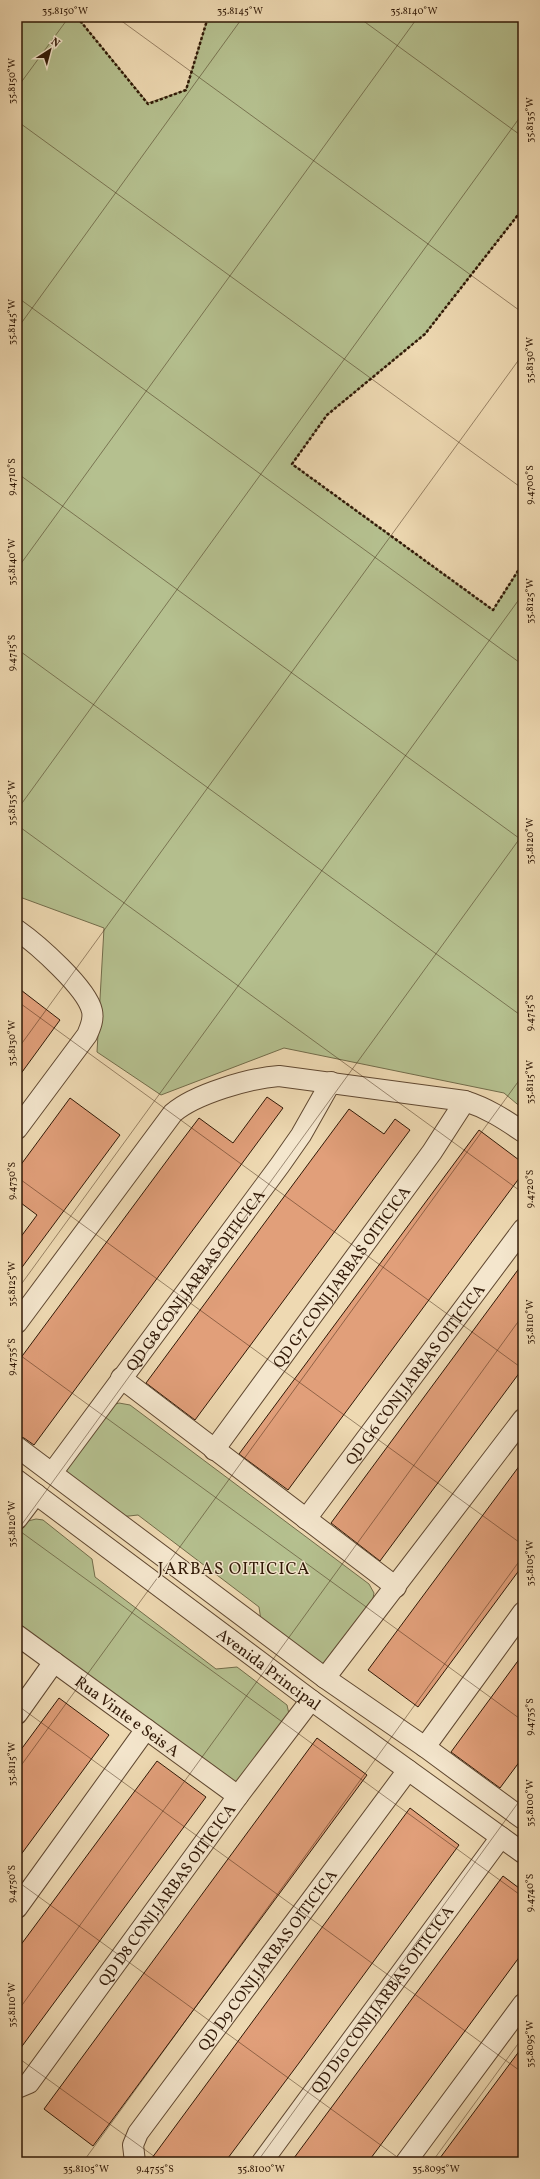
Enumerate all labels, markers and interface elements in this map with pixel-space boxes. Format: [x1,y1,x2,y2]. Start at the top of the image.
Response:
text: 35.8150°W [42,4,88,18]
text: 35.8145°W [217,4,263,18]
text: 35.8140°W [390,4,438,18]
north arrow [30,30,70,70]
text: N [47,35,63,52]
text: 35.8150°W [5,58,19,104]
text: 35.8135°W [523,97,537,143]
text: 35.8145°W [5,299,19,345]
text: 35.8130°W [523,337,537,383]
text: 9.4710°S [5,458,19,496]
text: 9.4700°S [523,465,537,505]
text: 35.8140°W [5,538,19,586]
text: 35.8125°W [523,578,537,624]
text: 9.4715°S [5,635,19,671]
text: 35.8135°W [5,780,19,826]
text: 35.8120°W [523,818,537,864]
text: 9.4715°S [523,995,537,1031]
text: 35.8130°W [5,1020,19,1066]
text: 35.8115°W [523,1060,537,1104]
text: 9.4730°S [5,1162,19,1200]
text: 9.4720°S [523,1170,537,1208]
street label: QD G7 CONJ.JARBAS OITICICA [268,1182,417,1373]
street label: QD G8 CONJ.JARBAS OITICICA [122,1186,271,1377]
text: 35.8125°W [5,1261,19,1307]
street label: QD G6 CONJ.JARBAS OITICICA [341,1280,491,1470]
text: 35.8110°W [523,1299,537,1345]
text: 9.4735°S [5,1338,19,1376]
text: 35.8120°W [5,1501,19,1547]
text: 35.8105°W [523,1540,537,1586]
district label: JARBAS OITICICA [158,1558,310,1581]
street label: Avenida Principal [211,1624,325,1717]
street label: Rua Vinte e Seis A [70,1672,184,1763]
text: 9.4735°S [523,1698,537,1736]
text: 35.8115°W [5,1742,19,1786]
text: 35.8100°W [523,1779,537,1827]
street label: QD D8 CONJ.JARBAS OITICICA [94,1800,242,1992]
text: 9.4750°S [5,1865,19,1903]
street label: QD D9 CONJ.JARBAS OITICICA [194,1866,343,2056]
text: 9.4740°S [523,1874,537,1912]
street label: QD D10 CONJ.JARBAS OITICICA [307,1902,460,2099]
text: 35.8110°W [5,1982,19,2028]
text: 35.8095°W [523,2020,537,2068]
text: 35.8105°W [63,2162,109,2176]
text: 9.4755°S [136,2162,174,2176]
text: 35.8100°W [237,2162,285,2176]
text: 35.8095°W [412,2162,460,2176]

